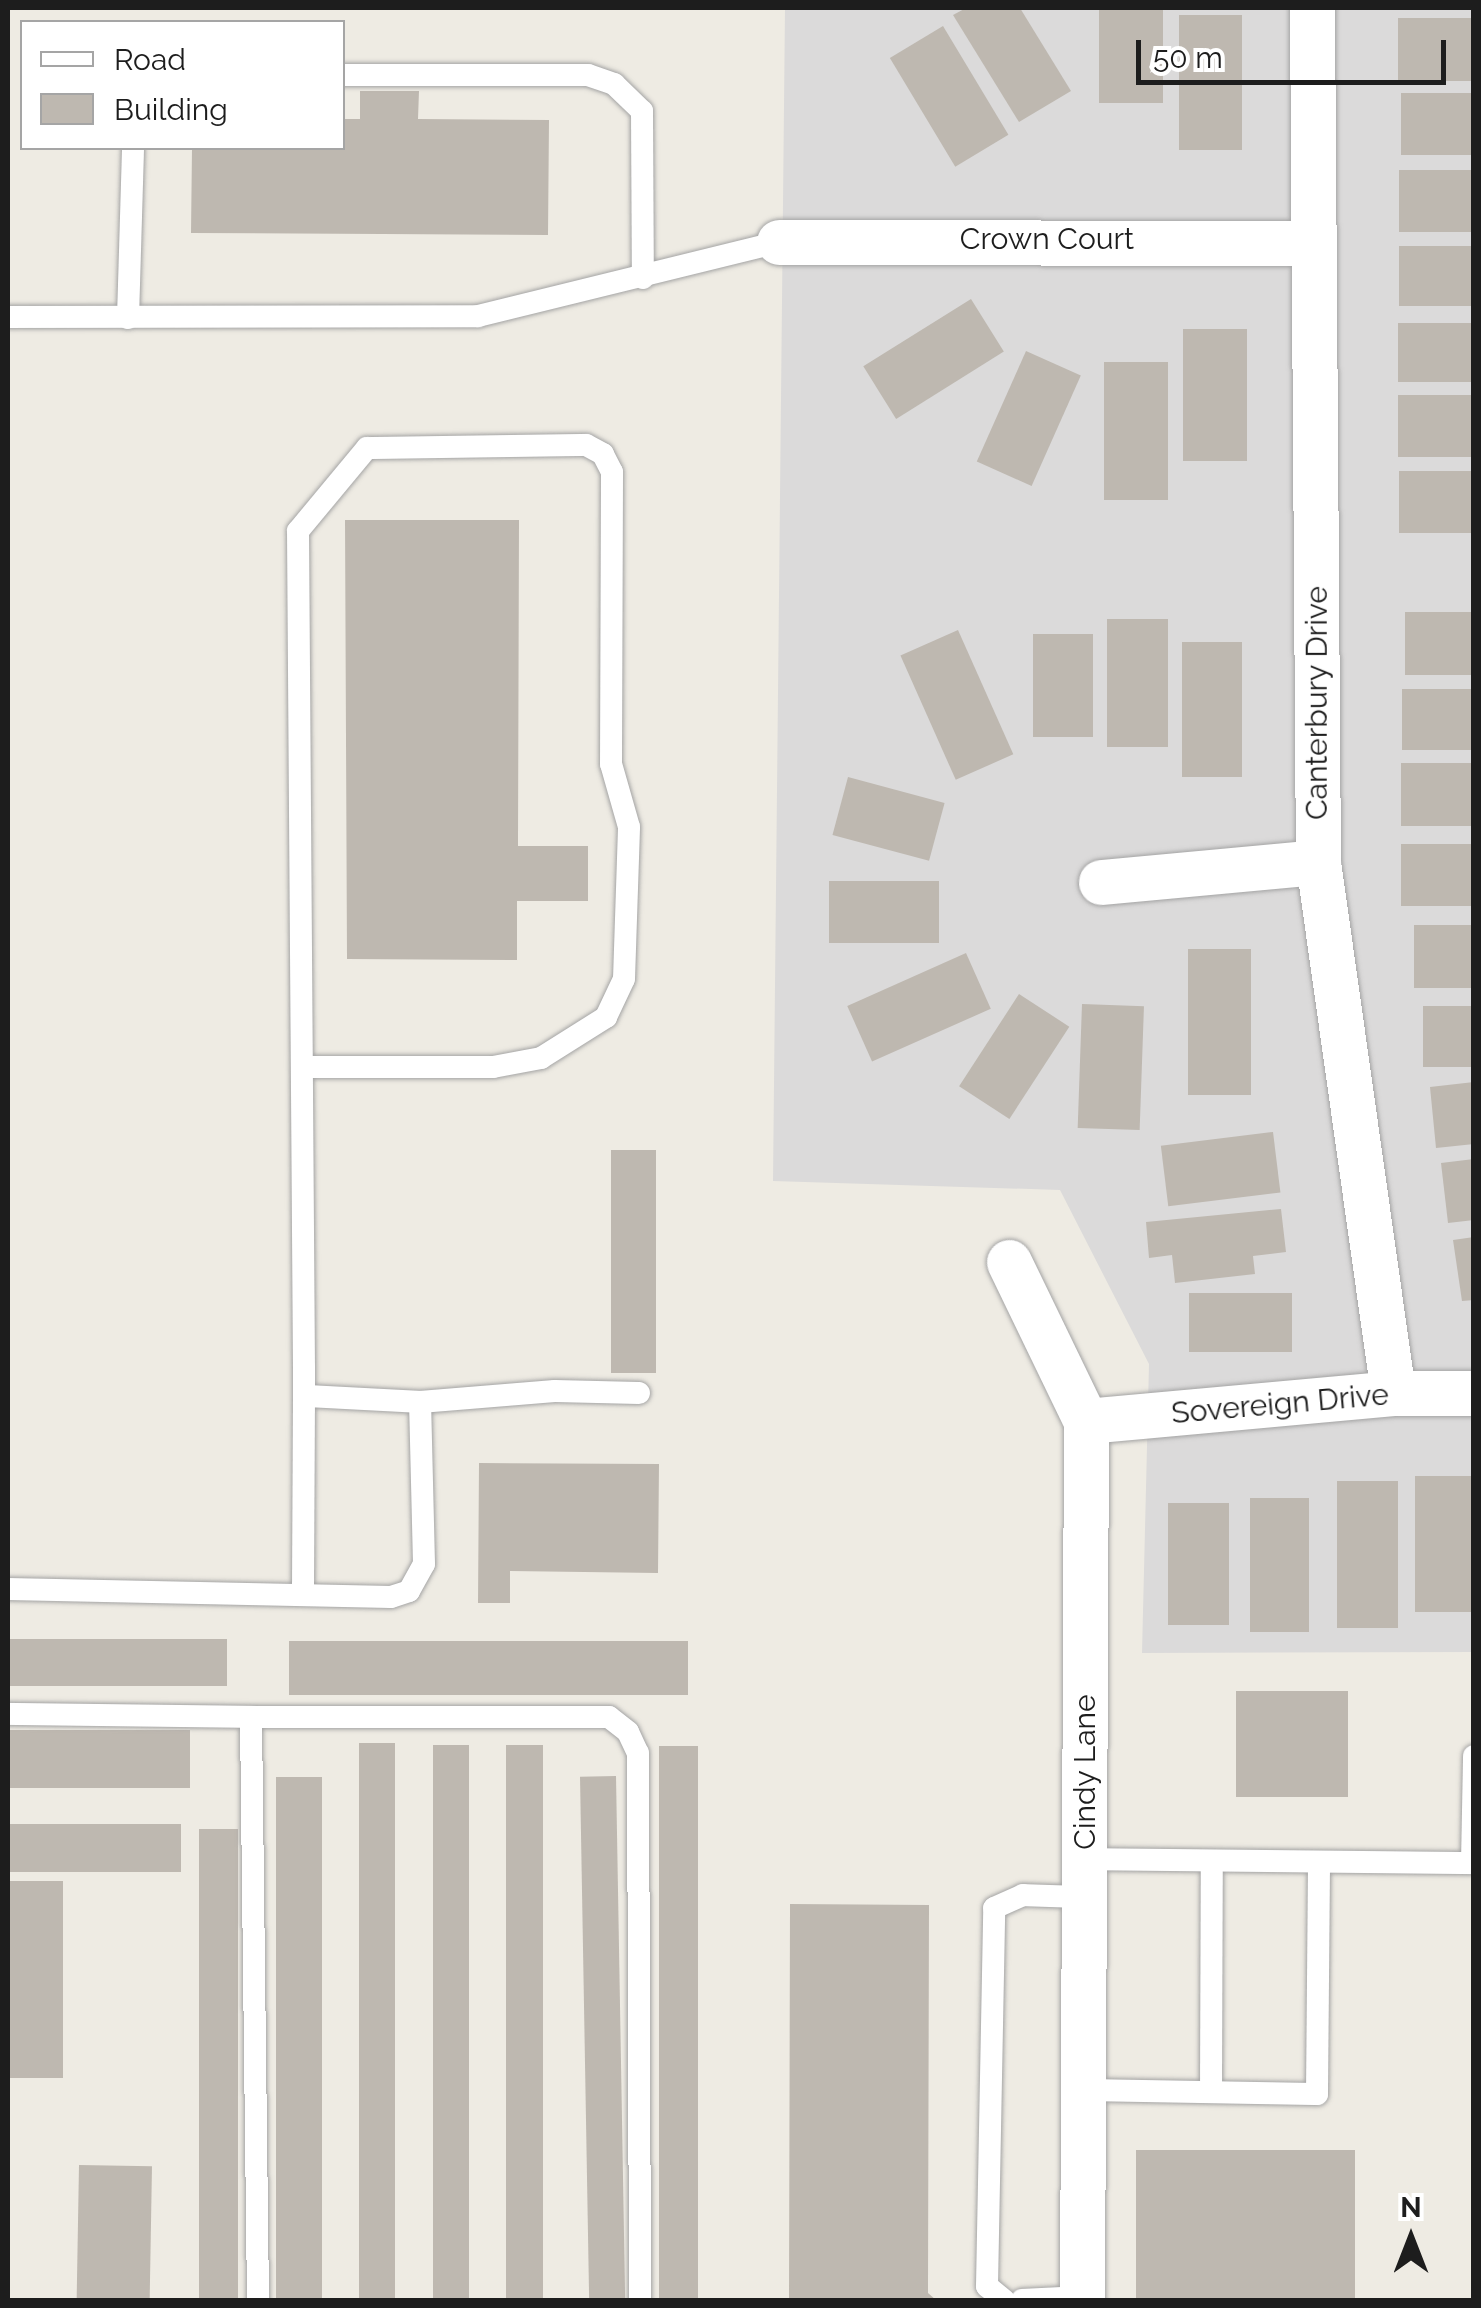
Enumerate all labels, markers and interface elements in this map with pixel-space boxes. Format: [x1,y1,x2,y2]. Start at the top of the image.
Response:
legend [20,20,345,150]
scale bar [1141,20,1451,82]
text: 50 m [1153,40,1223,75]
text: Road [114,42,186,77]
text: Building [114,92,228,127]
street label: Crown Court [960,221,1134,257]
street label: Canterbury Drive [1299,586,1335,820]
street label: Sovereign Drive [1170,1377,1390,1431]
street label: Cindy Lane [1067,1694,1103,1850]
north arrow [1361,2188,1461,2288]
text: N [1400,2191,1422,2224]

